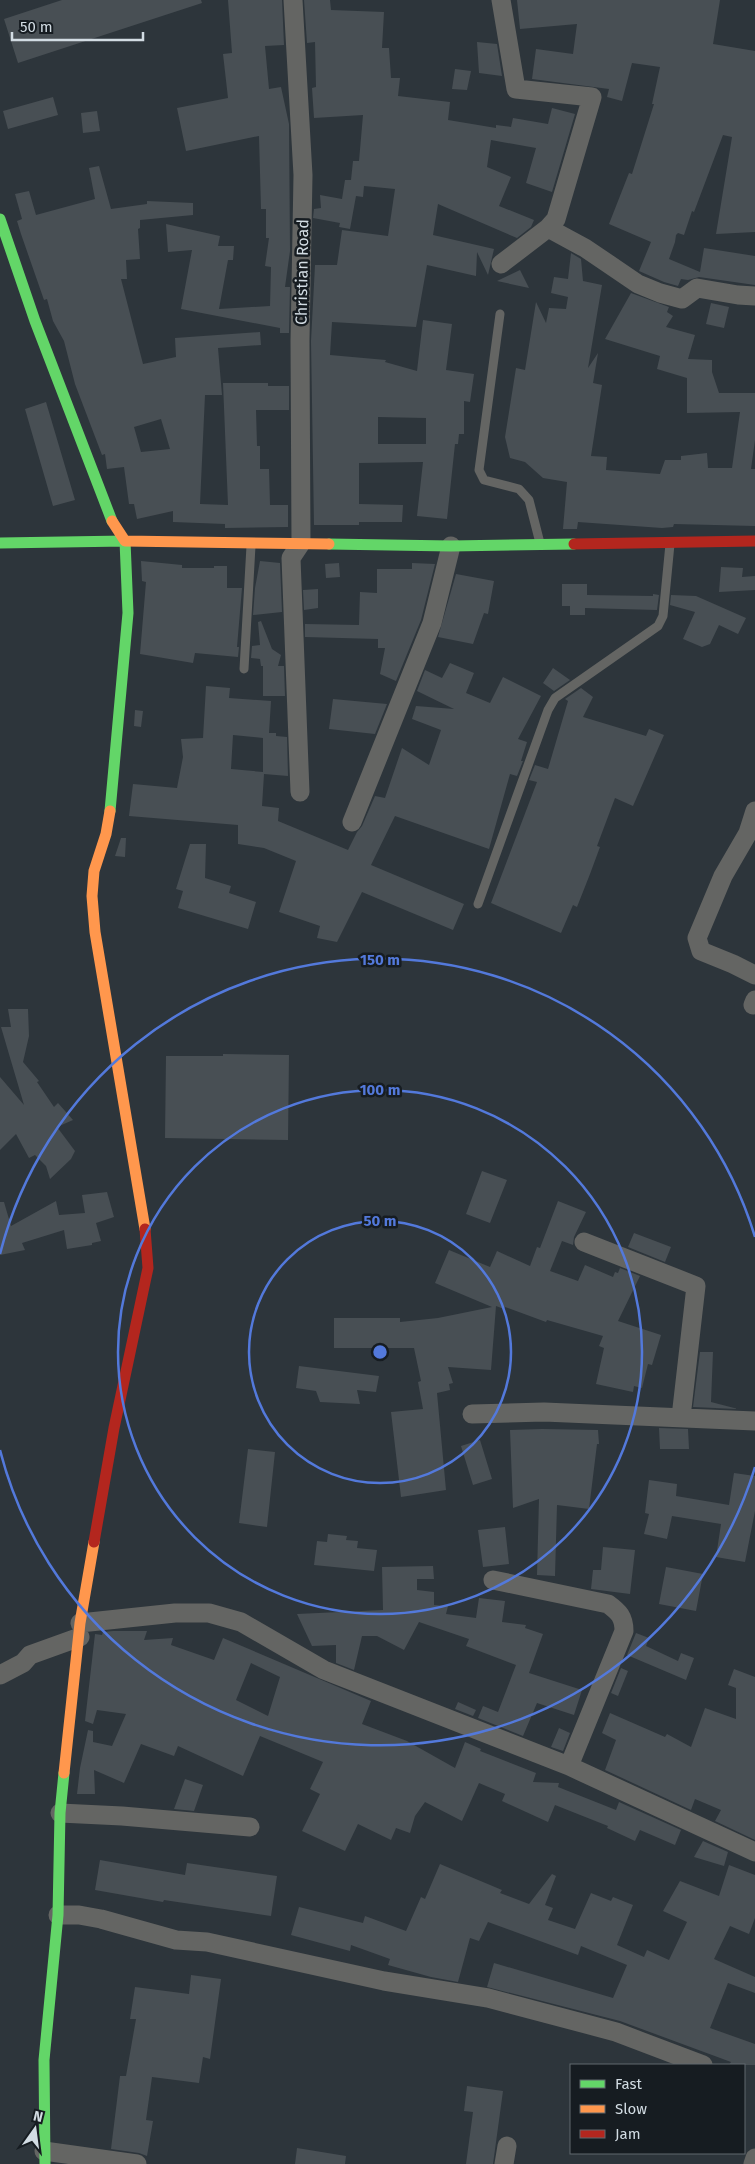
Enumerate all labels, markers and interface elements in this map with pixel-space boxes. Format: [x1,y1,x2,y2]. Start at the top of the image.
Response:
scale bar [12,10,144,42]
text: 50 m [20,18,53,36]
street label: Christian Road [292,219,312,325]
text: 150 m [360,951,400,969]
text: 100 m [360,1081,400,1099]
text: 50 m [363,1212,397,1230]
centre of rings [371,1343,389,1361]
legend [570,2064,745,2154]
text: Fast [615,2075,642,2093]
text: Slow [615,2100,647,2118]
north arrow [10,2104,60,2154]
text: N [31,2107,45,2126]
text: Jam [615,2125,641,2143]

